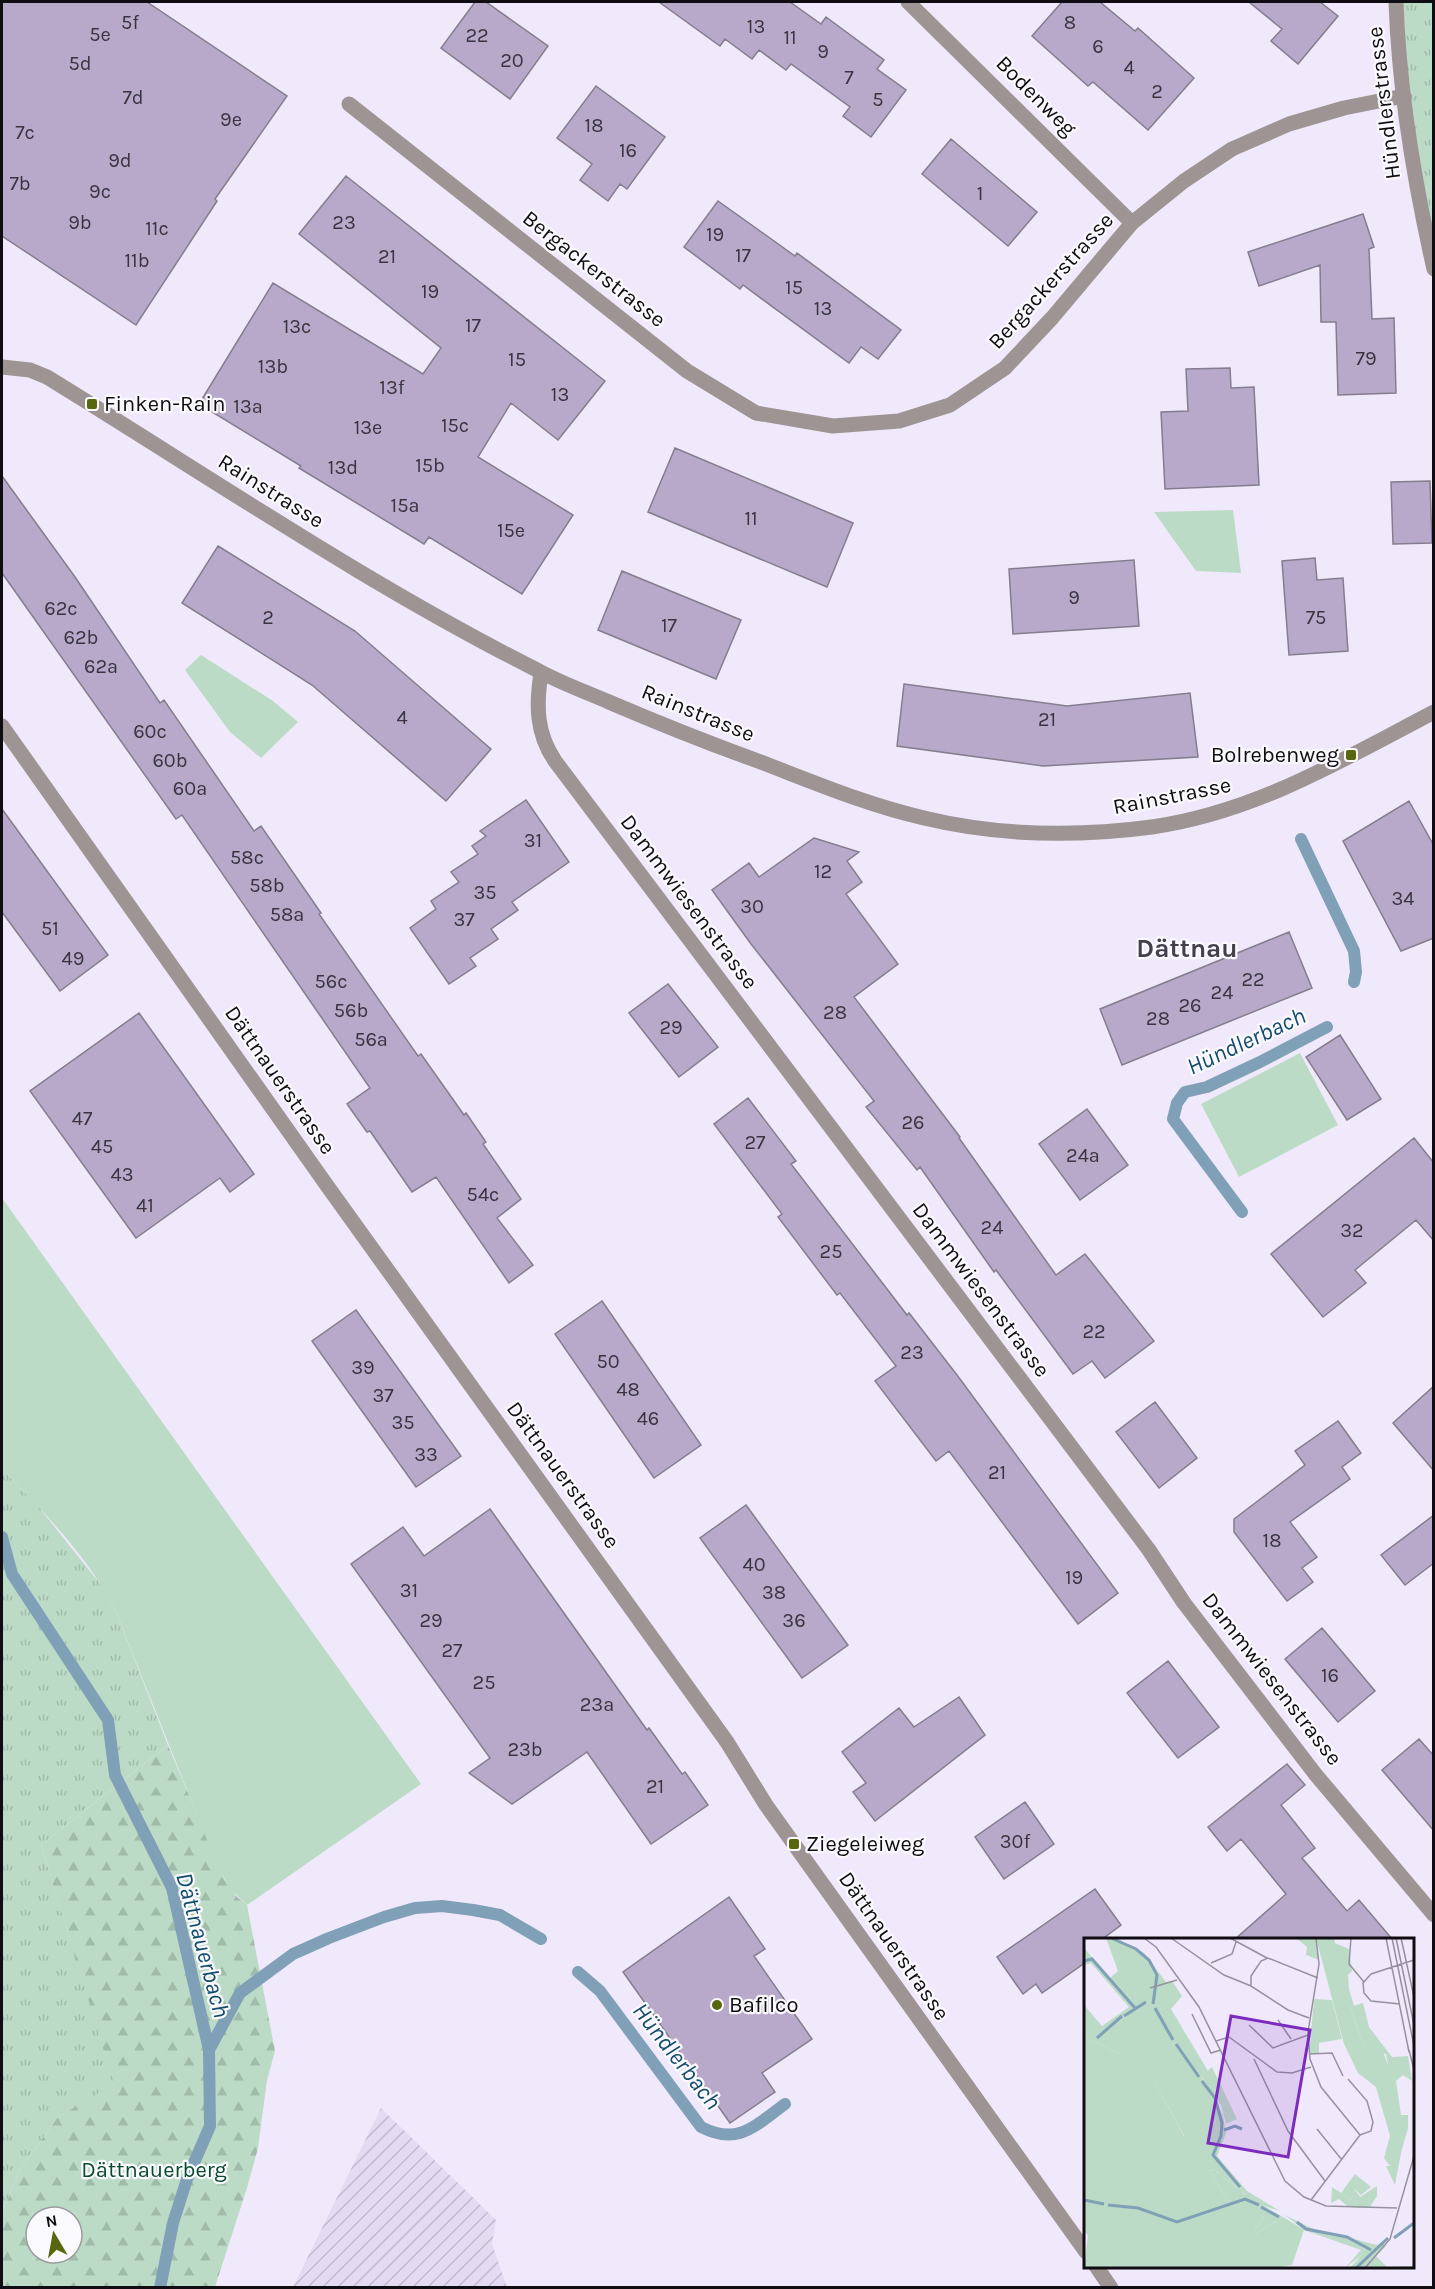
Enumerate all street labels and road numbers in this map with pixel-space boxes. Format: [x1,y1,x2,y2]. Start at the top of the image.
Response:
street label: Hündlerstrasse [1362,25,1406,181]
street label: Bodenweg [990,50,1082,142]
street label: Bergackerstrasse [517,205,671,333]
street label: Bergackerstrasse [983,207,1119,355]
street label: Rainstrasse [213,448,329,534]
street label: Rainstrasse [638,679,758,747]
street label: Rainstrasse [1111,772,1233,820]
street label: Dammwiesenstrasse [615,810,763,994]
street label: Dättnauerstrasse [219,1001,341,1159]
street label: Dammwiesenstrasse [907,1198,1055,1382]
street label: Dättnauerstrasse [501,1396,625,1554]
street label: Dammwiesenstrasse [1196,1587,1348,1771]
street label: Dättnauerstrasse [833,1867,955,2025]

